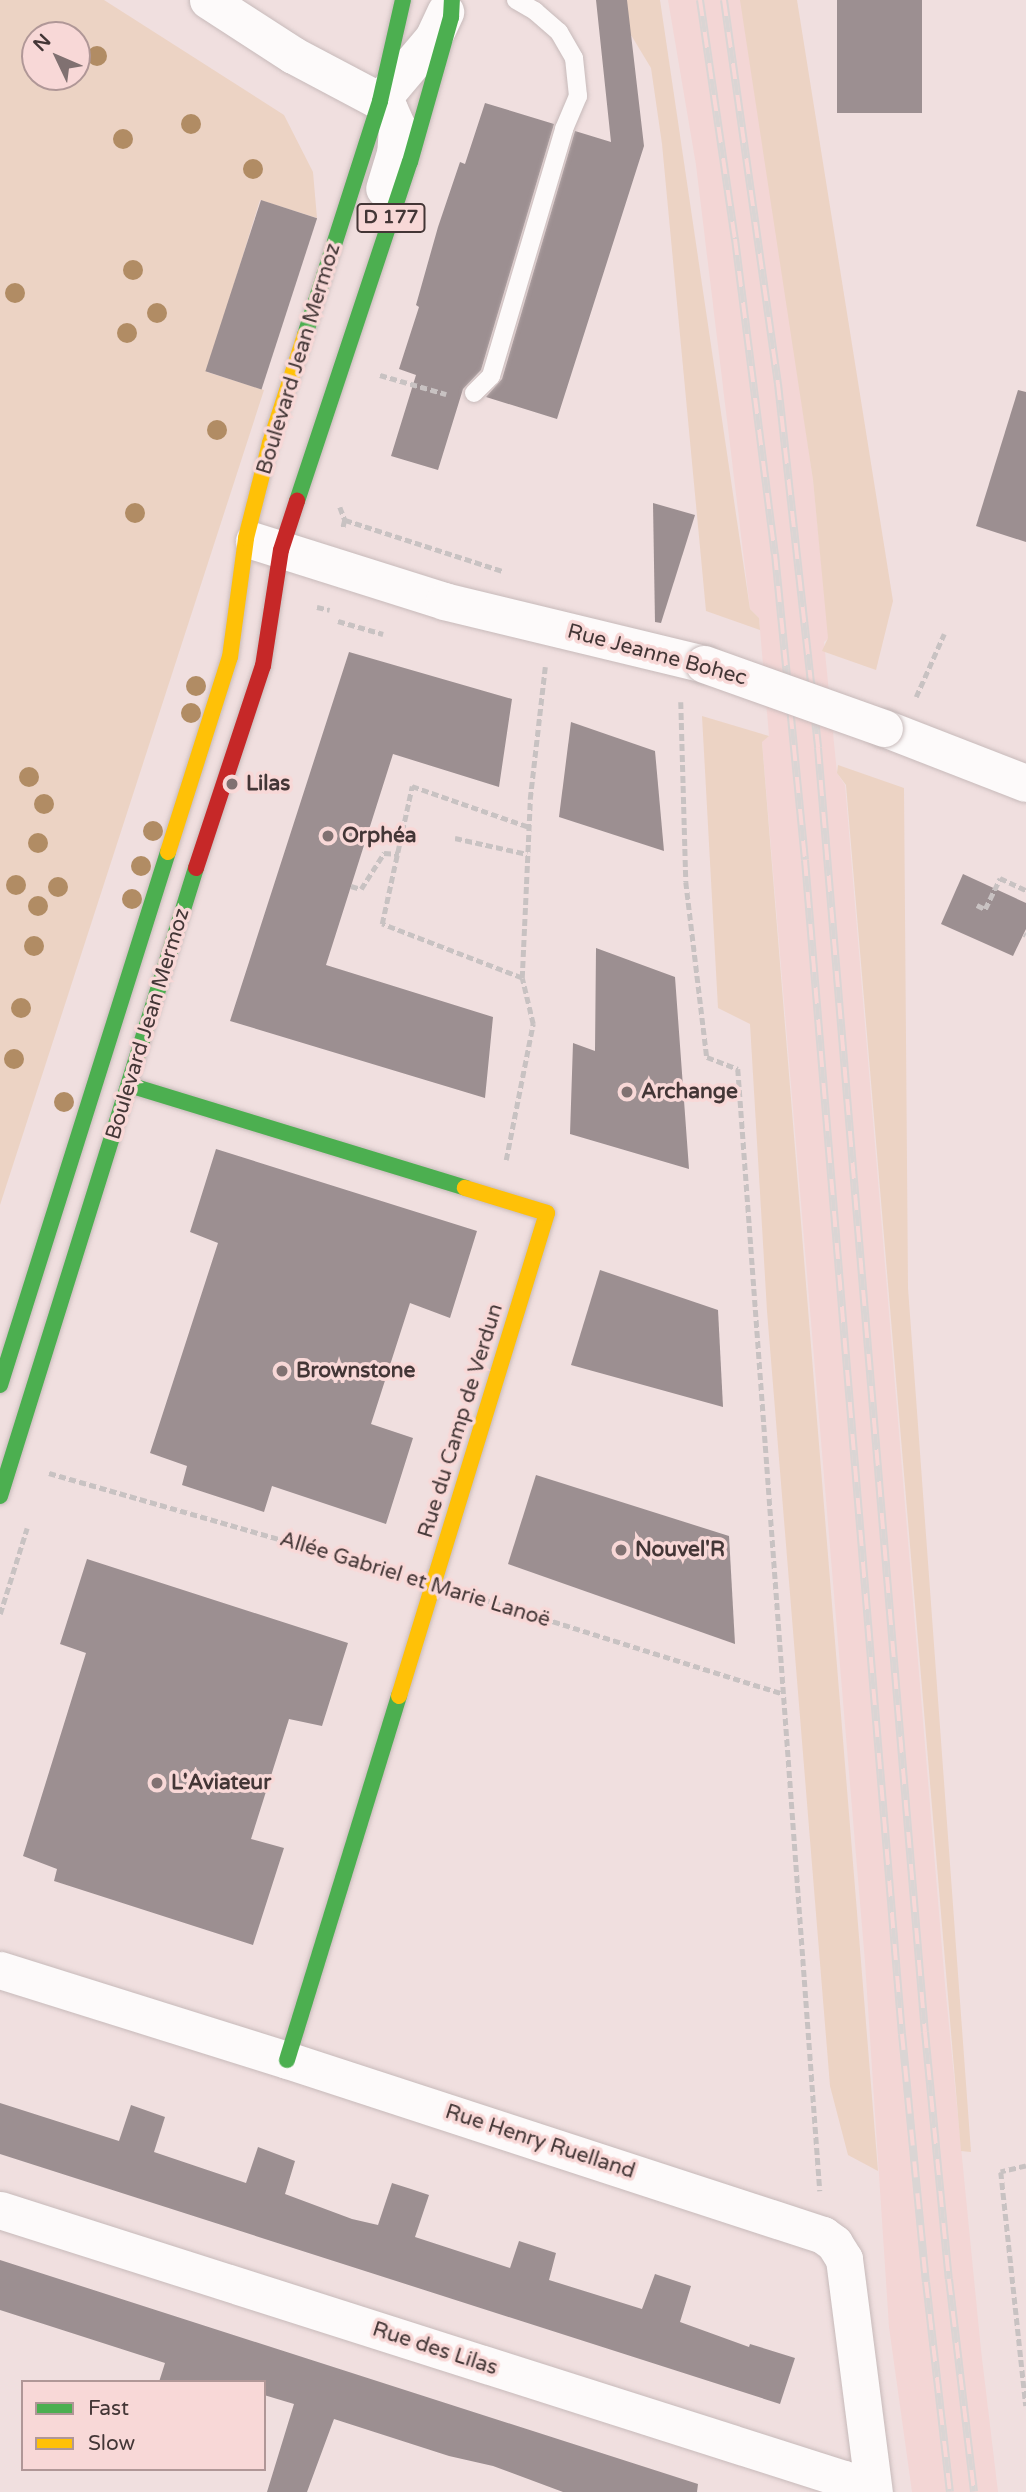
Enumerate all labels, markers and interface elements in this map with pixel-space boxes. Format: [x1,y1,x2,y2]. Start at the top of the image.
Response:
north arrow [21,21,91,91]
text: N [29,30,56,56]
road number: D 177 [356,202,426,233]
street label: Boulevard Jean Mermoz [252,240,346,478]
street label: Rue Jeanne Bohec [565,619,749,691]
place label: Lilas [246,771,290,797]
marker: Lilas [224,776,240,792]
place label: Orphéa [342,823,417,849]
marker: Orphéa [320,828,336,844]
street label: Boulevard Jean Mermoz [101,905,195,1143]
place label: Archange [641,1079,738,1105]
marker: Archange [619,1084,635,1100]
street label: Rue du Camp de Verdun [413,1301,509,1541]
place label: Brownstone [296,1358,415,1384]
marker: Brownstone [274,1363,290,1379]
street label: Allée Gabriel et Marie Lanoë [277,1527,553,1633]
place label: Nouvel'R [635,1537,725,1563]
marker: Nouvel'R [613,1542,629,1558]
place label: L'Aviateur [171,1770,271,1796]
marker: L'Aviateur [149,1775,165,1791]
street label: Rue Henry Ruelland [442,2099,638,2185]
street label: Rue des Lilas [369,2317,501,2381]
legend [21,2380,266,2471]
text: Fast [88,2396,129,2421]
text: Slow [88,2431,135,2456]

